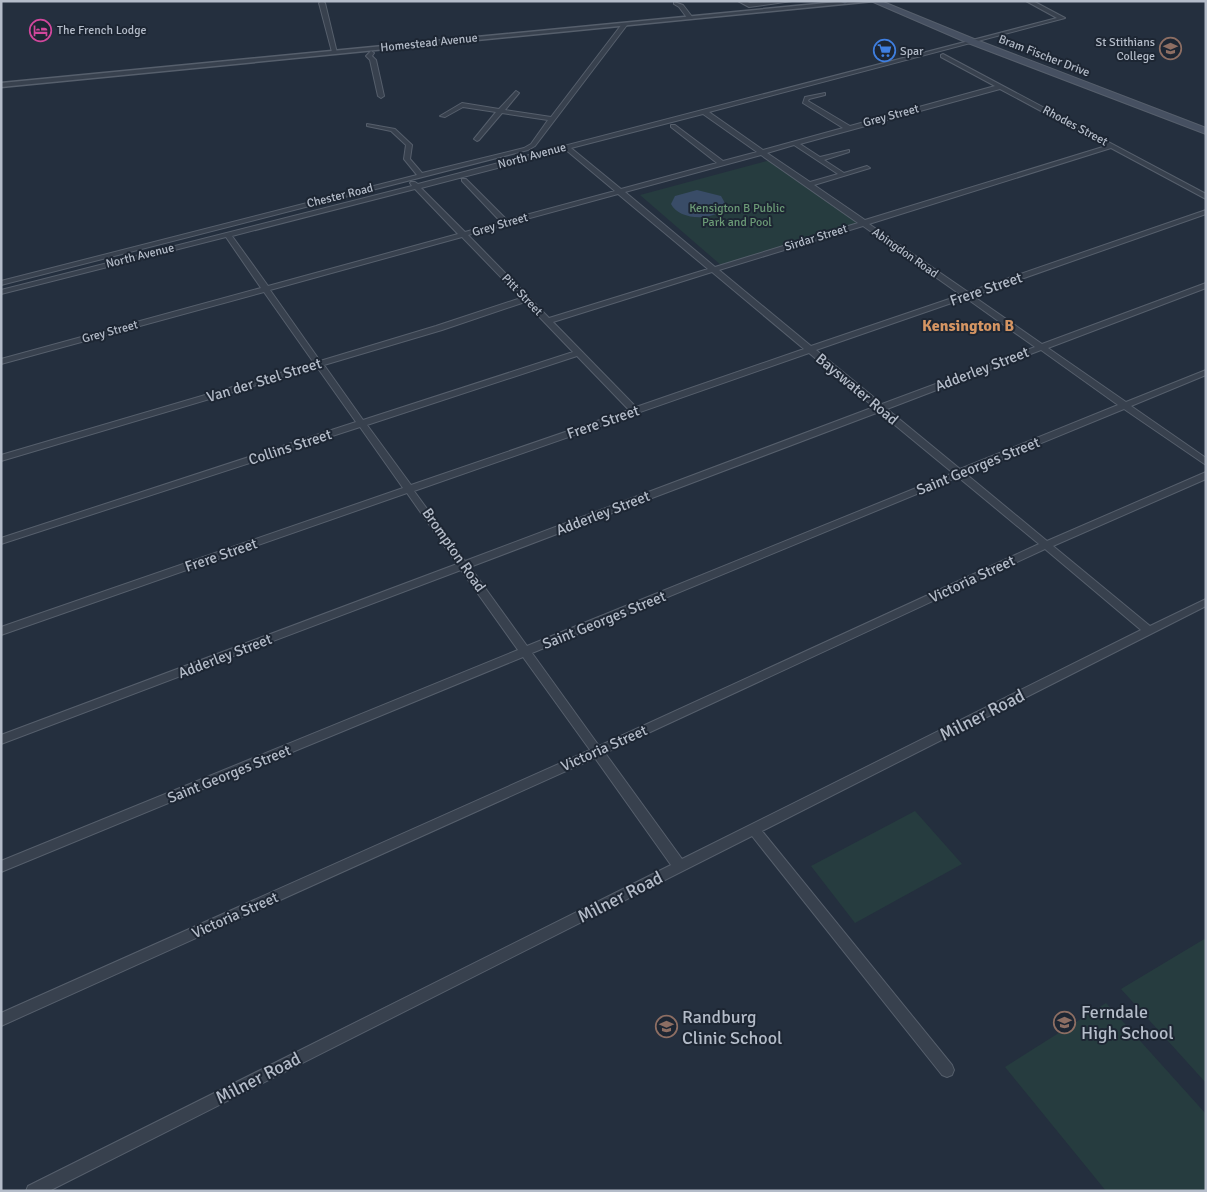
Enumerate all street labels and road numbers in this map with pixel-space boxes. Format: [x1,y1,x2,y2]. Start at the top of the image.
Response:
street label: Homestead Avenue [380,30,478,56]
street label: Bram Fischer Drive [996,32,1092,80]
street label: Grey Street [861,101,921,131]
street label: Rhodes Street [1040,103,1110,149]
street label: North Avenue [496,140,568,172]
street label: Chester Road [305,181,375,211]
street label: Grey Street [470,210,530,240]
street label: Sirdar Street [783,221,849,255]
street label: Abingdon Road [869,225,941,281]
street label: North Avenue [104,240,176,272]
street label: Frere Street [947,268,1025,310]
street label: Pitt Street [498,271,546,319]
street label: Grey Street [80,317,140,347]
street label: Adderley Street [933,343,1031,395]
street label: Bayswater Road [812,349,902,429]
street label: Van der Stel Street [204,354,324,406]
street label: Frere Street [564,401,642,443]
street label: Collins Street [246,425,334,469]
street label: Saint Georges Street [914,433,1042,499]
street label: Adderley Street [554,487,652,539]
street label: Brompton Road [418,505,490,595]
street label: Frere Street [182,534,260,576]
street label: Victoria Street [926,551,1018,607]
street label: Saint Georges Street [540,587,668,653]
street label: Adderley Street [176,630,274,682]
street label: Milner Road [936,684,1028,746]
street label: Victoria Street [558,721,650,775]
street label: Saint Georges Street [165,741,293,807]
street label: Milner Road [574,866,666,928]
street label: Victoria Street [189,888,281,942]
street label: Milner Road [212,1047,304,1109]

